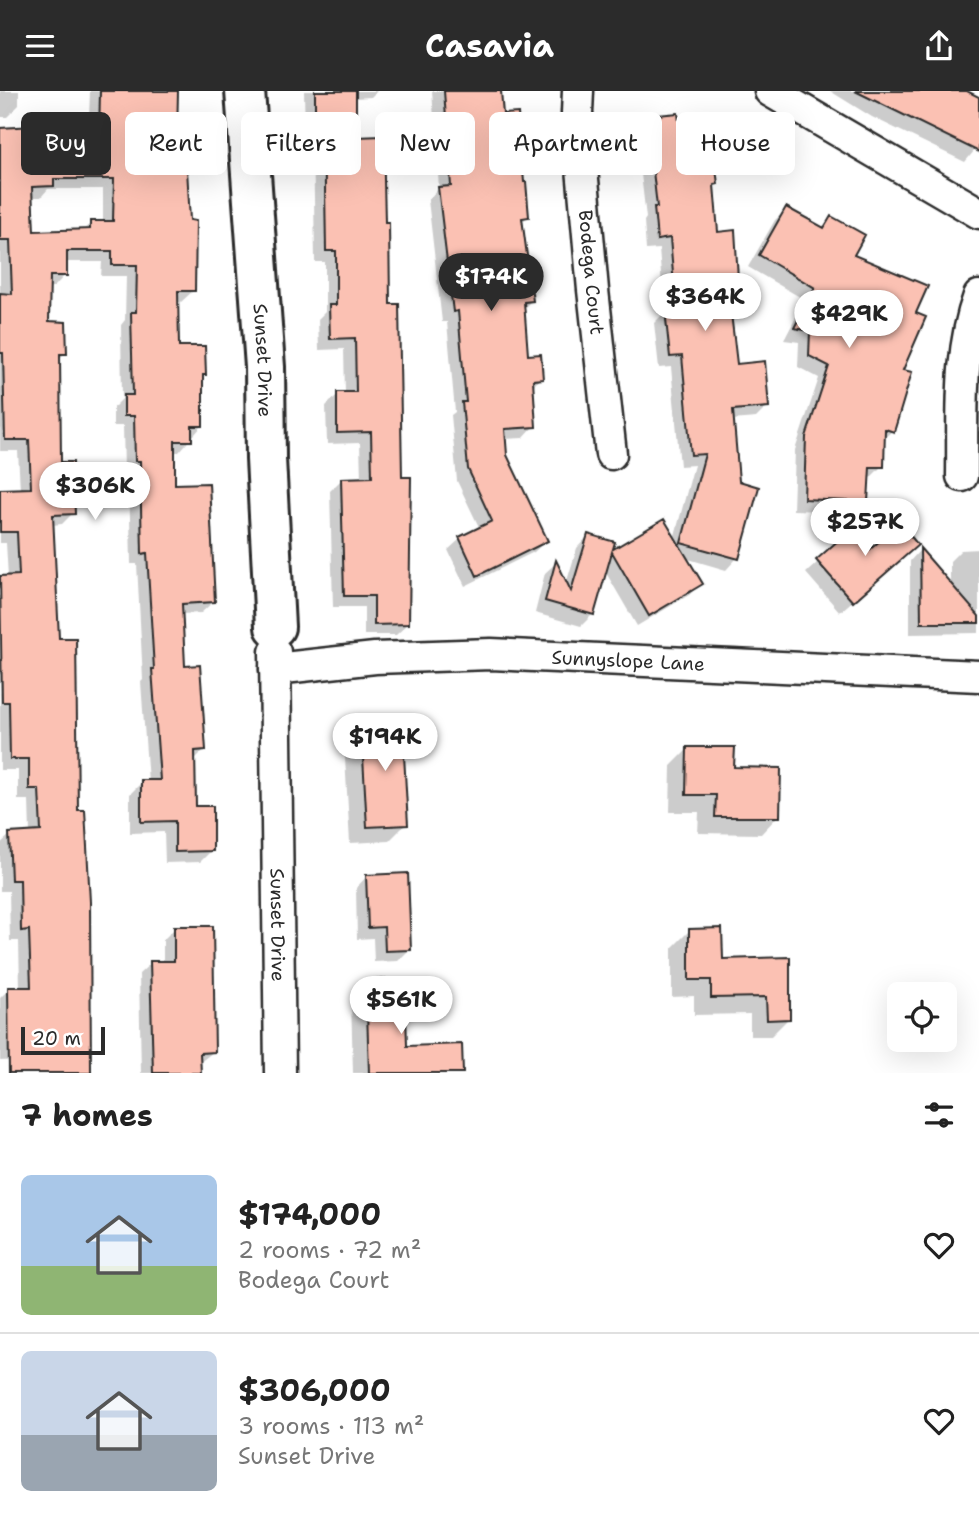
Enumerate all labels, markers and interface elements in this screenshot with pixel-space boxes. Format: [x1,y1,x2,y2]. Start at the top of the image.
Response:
text: Casavia [425,24,554,67]
icon: menu [21,27,59,65]
icon: share [920,27,958,65]
chip: Buy [21,112,111,175]
chip: Rent [125,112,227,175]
chip: Filters [241,112,361,175]
chip: New [375,112,475,175]
chip: Apartment [489,112,662,175]
chip: House [676,112,795,175]
street label: Bodega Court [573,209,610,336]
pin: $174K [442,253,540,313]
text: $174K [455,261,527,291]
pin: $364K [656,273,754,333]
text: $364K [665,281,745,311]
pin: $429K [800,291,898,350]
text: $429K [810,298,888,328]
street label: Sunset Drive [248,303,278,417]
pin: $306K [46,463,144,522]
text: $306K [55,470,135,500]
pin: $257K [816,498,914,558]
text: $257K [826,506,904,536]
street label: Sunnyslope Lane [551,644,705,676]
pin: $194K [336,713,434,773]
text: $194K [349,721,421,751]
street label: Sunset Drive [265,868,291,982]
pin: $561K [352,977,450,1036]
map controls [887,982,957,1052]
button: locate [887,982,957,1052]
text: $561K [366,984,436,1014]
scale bar [21,1024,105,1056]
text: 20 m [32,1026,81,1051]
text: 7 homes [21,1095,153,1136]
icon: filters [920,1096,958,1134]
text: $174,000 [238,1194,381,1235]
icon: home [77,1203,161,1287]
icon: heart [920,1226,958,1264]
text: 2 rooms · 72 m² [238,1235,421,1265]
text: Bodega Court [238,1265,390,1295]
text: $306,000 [238,1370,391,1411]
icon: home [77,1379,161,1463]
icon: heart [920,1402,958,1440]
text: 3 rooms · 113 m² [238,1411,424,1441]
text: Sunset Drive [238,1441,376,1471]

